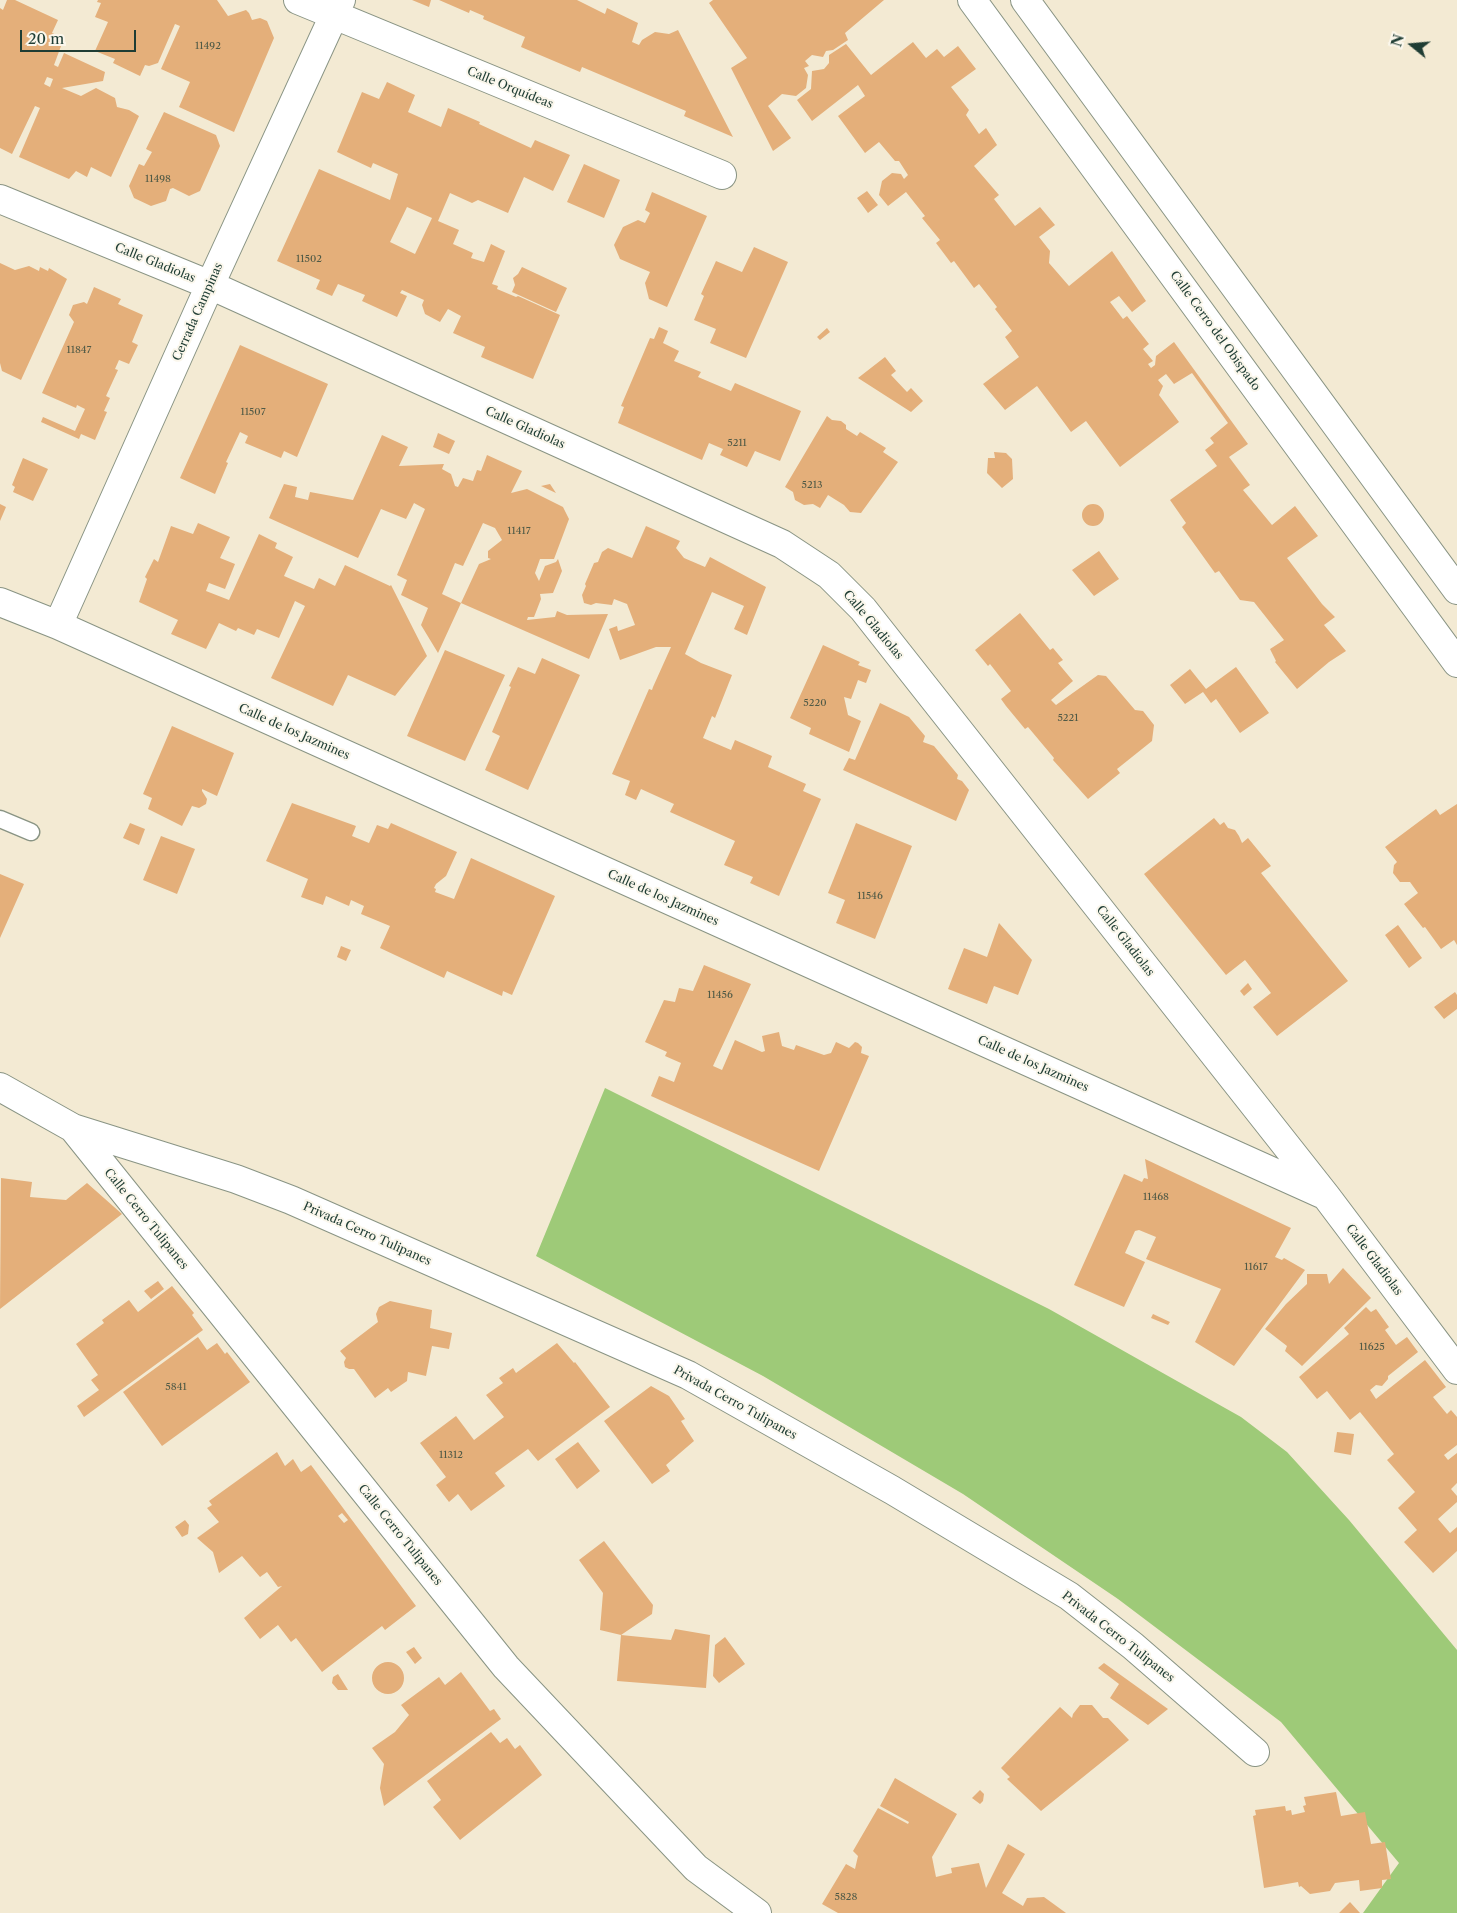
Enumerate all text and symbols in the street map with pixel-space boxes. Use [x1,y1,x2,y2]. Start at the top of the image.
scale bar [22,20,139,52]
north arrow [1387,20,1437,70]
text: 20 m [28,29,64,48]
text: N [1387,32,1408,49]
house number: 11492 [195,40,221,52]
street label: Calle Orquídeas [465,64,555,112]
house number: 11498 [145,173,171,185]
street label: Calle Gladiolas [113,240,197,286]
house number: 11502 [296,253,322,265]
street label: Cerrada Campinas [170,261,226,363]
street label: Calle Cerro del Obispado [1167,268,1263,394]
house number: 11847 [66,344,92,356]
street label: Calle Gladiolas [483,404,567,452]
house number: 11507 [240,406,266,418]
house number: 5211 [727,437,747,449]
house number: 5213 [802,479,822,491]
house number: 11417 [507,525,531,537]
street label: Calle Gladiolas [840,588,906,662]
house number: 5220 [803,697,827,709]
street label: Calle de los Jazmines [236,701,352,763]
house number: 5221 [1057,712,1079,724]
street label: Calle de los Jazmines [605,867,721,929]
house number: 11546 [857,890,883,902]
street label: Calle Gladiolas [1093,903,1157,979]
house number: 11456 [707,989,733,1001]
street label: Calle de los Jazmines [975,1033,1091,1095]
street label: Calle Cerro Tulipanes [101,1166,191,1272]
house number: 11468 [1143,1191,1169,1203]
street label: Privada Cerro Tulipanes [301,1199,433,1269]
street label: Calle Gladiolas [1342,1221,1406,1299]
house number: 11617 [1244,1261,1268,1273]
house number: 11625 [1359,1341,1385,1353]
street label: Privada Cerro Tulipanes [671,1363,799,1443]
house number: 5841 [165,1381,187,1393]
house number: 11312 [439,1449,463,1461]
street label: Calle Cerro Tulipanes [355,1482,445,1588]
street label: Privada Cerro Tulipanes [1059,1589,1177,1685]
house number: 5828 [834,1891,858,1903]

